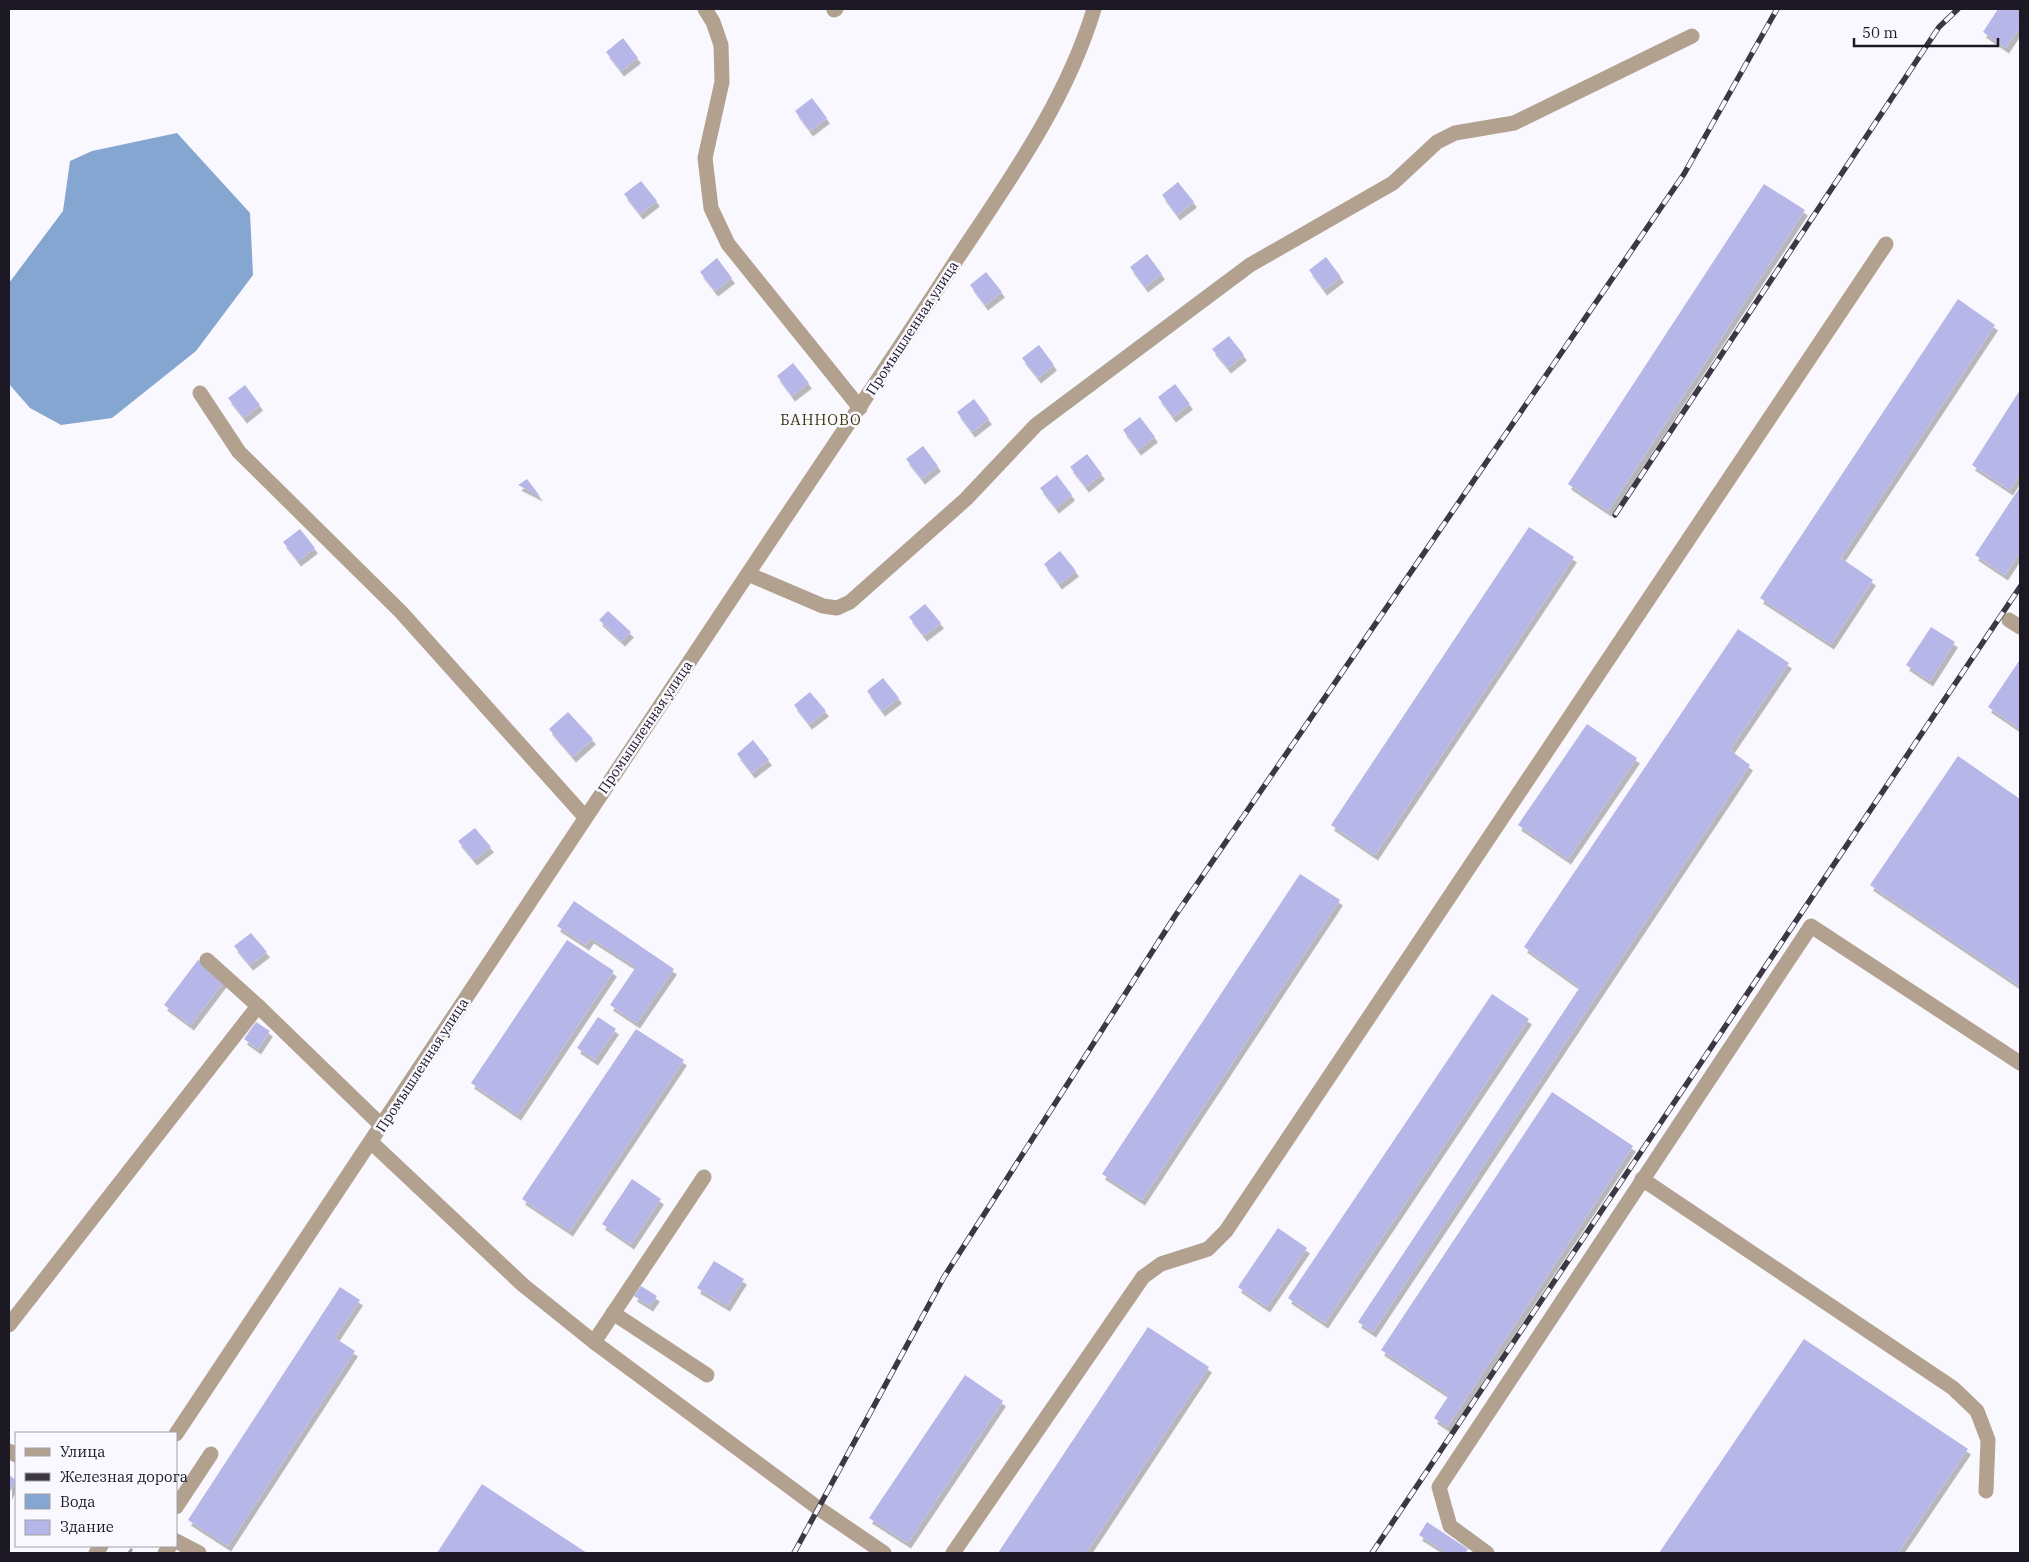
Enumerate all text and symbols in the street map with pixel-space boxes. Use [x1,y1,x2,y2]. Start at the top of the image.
scale bar [1854,15,1998,47]
text: 50 m [1862,23,1898,42]
street label: Промышленная улица [862,257,962,399]
district label: БАННОВО [780,410,862,429]
street label: Промышленная улица [594,657,696,797]
street label: Промышленная улица [372,994,472,1136]
legend [15,1432,178,1547]
text: Улица [60,1442,105,1461]
text: Железная дорога [60,1467,188,1486]
text: Вода [60,1492,96,1511]
text: Здание [60,1517,114,1536]

